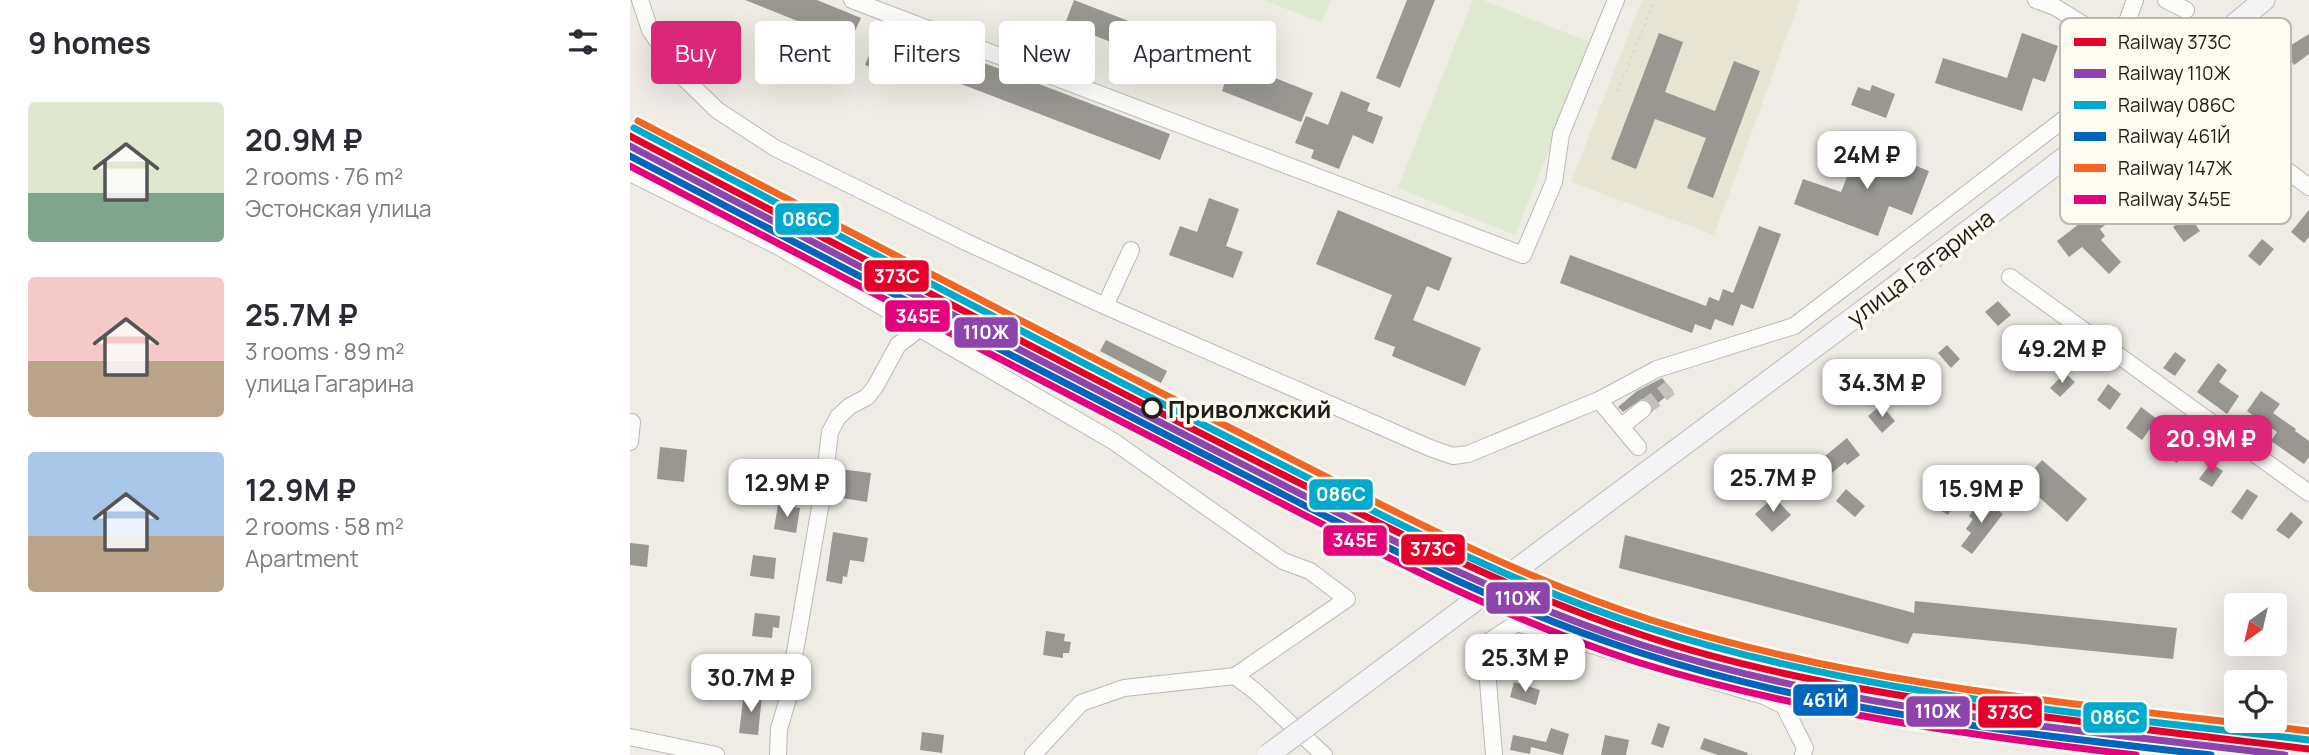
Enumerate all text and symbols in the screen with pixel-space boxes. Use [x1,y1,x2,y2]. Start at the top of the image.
legend [2060,18,2291,224]
chip: Buy [651,21,741,84]
chip: Rent [755,21,855,84]
chip: Filters [869,21,985,84]
chip: New [999,21,1095,84]
chip: Apartment [1109,21,1276,84]
text: 9 homes [28,22,151,63]
icon: filters [564,23,602,61]
text: Railway 373C [2118,29,2231,55]
text: Railway 110Ж [2118,60,2231,86]
text: Railway 086С [2118,92,2235,118]
text: 20.9M ₽ [245,119,363,160]
text: Railway 461Й [2118,123,2230,149]
icon: home [84,130,168,214]
pin: 24M ₽ [1818,132,1916,191]
text: 24M ₽ [1833,138,1901,170]
text: Railway 147Ж [2118,155,2232,181]
text: 2 rooms · 76 m² [245,160,403,192]
text: Railway 345Е [2118,186,2231,212]
text: Эстонская улица [245,192,431,224]
street label: улица Гагарина [1840,201,2000,333]
line badge: 086С [774,202,840,236]
text: 086С [782,206,832,232]
line badge: 373C [863,259,930,293]
text: 373C [874,263,920,289]
text: 25.7M ₽ [245,294,358,335]
line badge: 345Е [884,299,951,333]
text: 345Е [896,303,940,329]
icon: home [84,305,168,389]
line badge: 110Ж [953,316,1019,349]
text: 110Ж [963,319,1010,345]
pin: 49.2M ₽ [1997,326,2127,385]
text: 49.2M ₽ [2018,332,2106,364]
text: 3 rooms · 89 m² [245,335,405,367]
pin: 34.3M ₽ [1817,360,1947,419]
text: 34.3M ₽ [1838,366,1926,398]
text: улица Гагарина [245,367,414,399]
place label: Приволжский [1168,392,1331,425]
marker: Приволжский [1142,398,1162,418]
pin: 20.9M ₽ [2146,416,2276,475]
text: 20.9M ₽ [2166,422,2256,454]
pin: 25.7M ₽ [1708,454,1838,514]
pin: 12.9M ₽ [722,460,852,519]
text: 25.7M ₽ [1730,461,1816,493]
text: 12.9M ₽ [744,466,830,498]
pin: 15.9M ₽ [1916,466,2046,525]
text: 12.9M ₽ [245,469,356,510]
text: 15.9M ₽ [1939,472,2023,504]
line badge: 086С [1308,478,1374,511]
icon: home [84,480,168,564]
text: 086С [1316,481,1366,507]
text: 2 rooms · 58 m² [245,510,404,542]
line badge: 345Е [1322,524,1388,557]
text: 345Е [1333,527,1377,553]
line badge: 373C [1400,533,1466,566]
text: 373C [1410,536,1456,562]
text: Apartment [245,542,359,574]
line badge: 110Ж [1485,581,1551,615]
text: 110Ж [1495,585,1542,611]
north arrow [2224,593,2287,656]
map controls [2224,593,2287,733]
pin: 25.3M ₽ [1460,634,1590,694]
text: 25.3M ₽ [1481,641,1569,673]
pin: 30.7M ₽ [686,654,816,714]
text: 30.7M ₽ [707,661,795,693]
button: locate [2224,670,2287,733]
line badge: 461Й [1792,683,1859,717]
text: 461Й [1802,687,1848,713]
line badge: 110Ж [1905,695,1971,728]
line badge: 373C [1977,695,2043,729]
text: 110Ж [1915,698,1962,724]
text: 373C [1987,699,2033,725]
line badge: 086С [2082,701,2148,734]
text: 086С [2090,704,2140,730]

